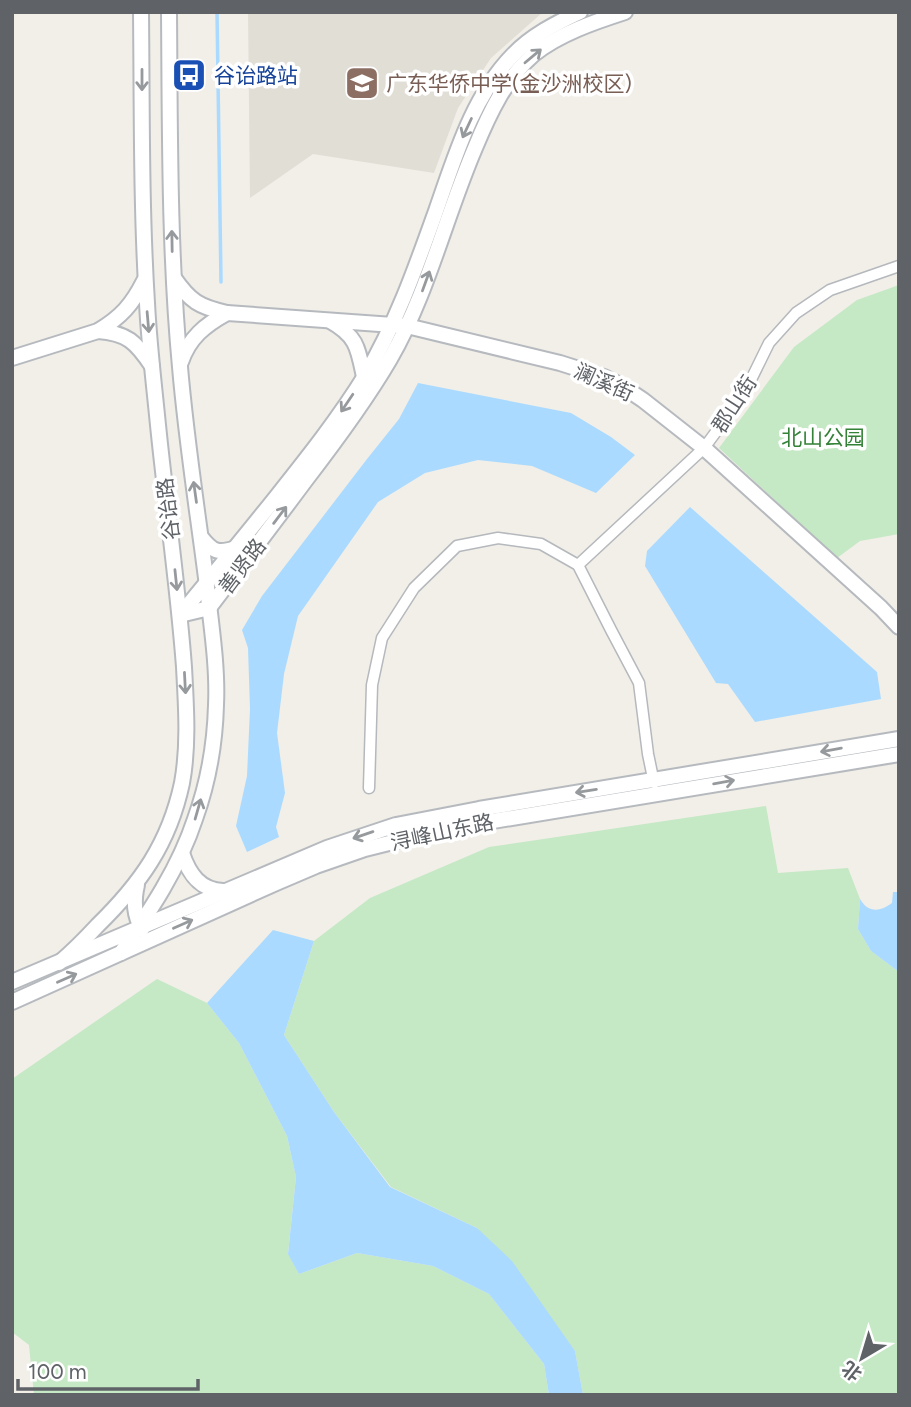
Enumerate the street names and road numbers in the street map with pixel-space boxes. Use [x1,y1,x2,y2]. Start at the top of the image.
street label: 澜溪街 [570,358,638,406]
street label: 郡山街 [706,371,762,437]
street label: 谷诒路 [152,476,184,542]
street label: 善贤路 [213,533,271,599]
street label: 浔峰山东路 [388,809,496,855]

